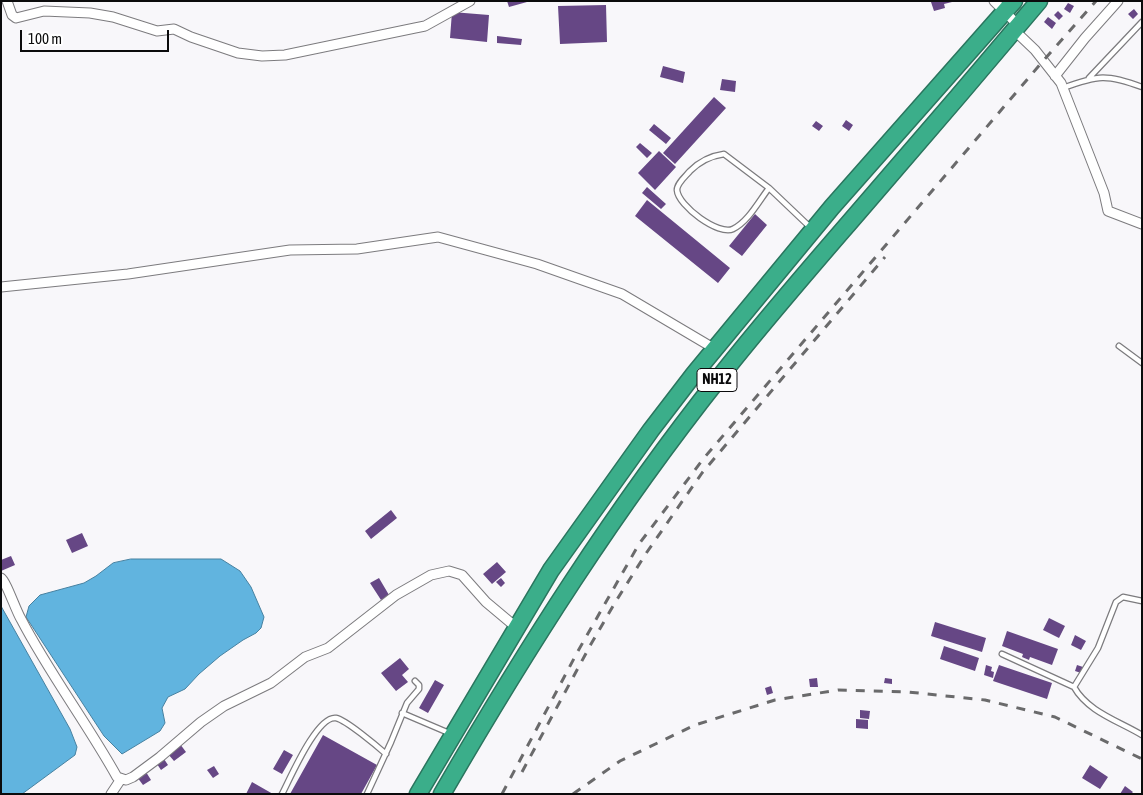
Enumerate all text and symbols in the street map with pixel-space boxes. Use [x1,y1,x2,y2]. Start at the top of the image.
scale bar [22,20,171,52]
text: 100 m [28,30,62,47]
road number: NH12 [697,368,737,392]

